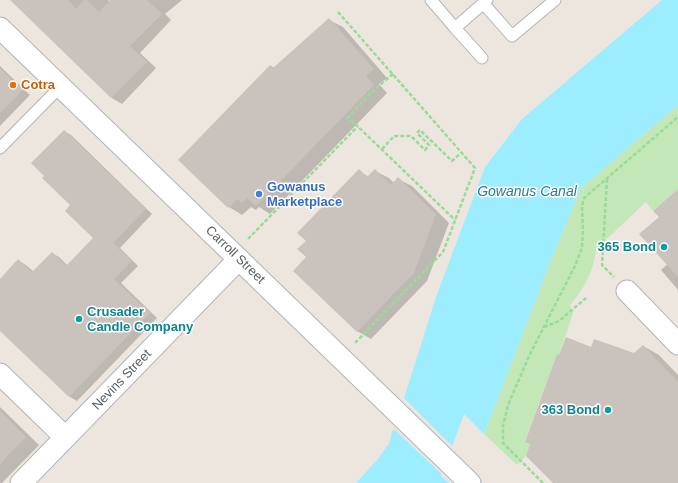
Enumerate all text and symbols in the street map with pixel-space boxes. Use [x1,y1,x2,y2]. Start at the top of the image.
place label: Cotra [21,77,55,93]
marker: Cotra [8,80,18,90]
place label: Gowanus Marketplace [267,179,342,210]
water label: Gowanus Canal [477,184,577,200]
marker: Gowanus Marketplace [254,189,264,199]
street label: Carroll Street [202,223,268,287]
place label: 365 Bond [597,239,656,255]
marker: 365 Bond [659,242,669,252]
place label: Crusader Candle Company [87,304,193,335]
marker: Crusader Candle Company [74,314,84,324]
street label: Nevins Street [89,347,155,413]
place label: 363 Bond [541,402,600,418]
marker: 363 Bond [603,405,613,415]

